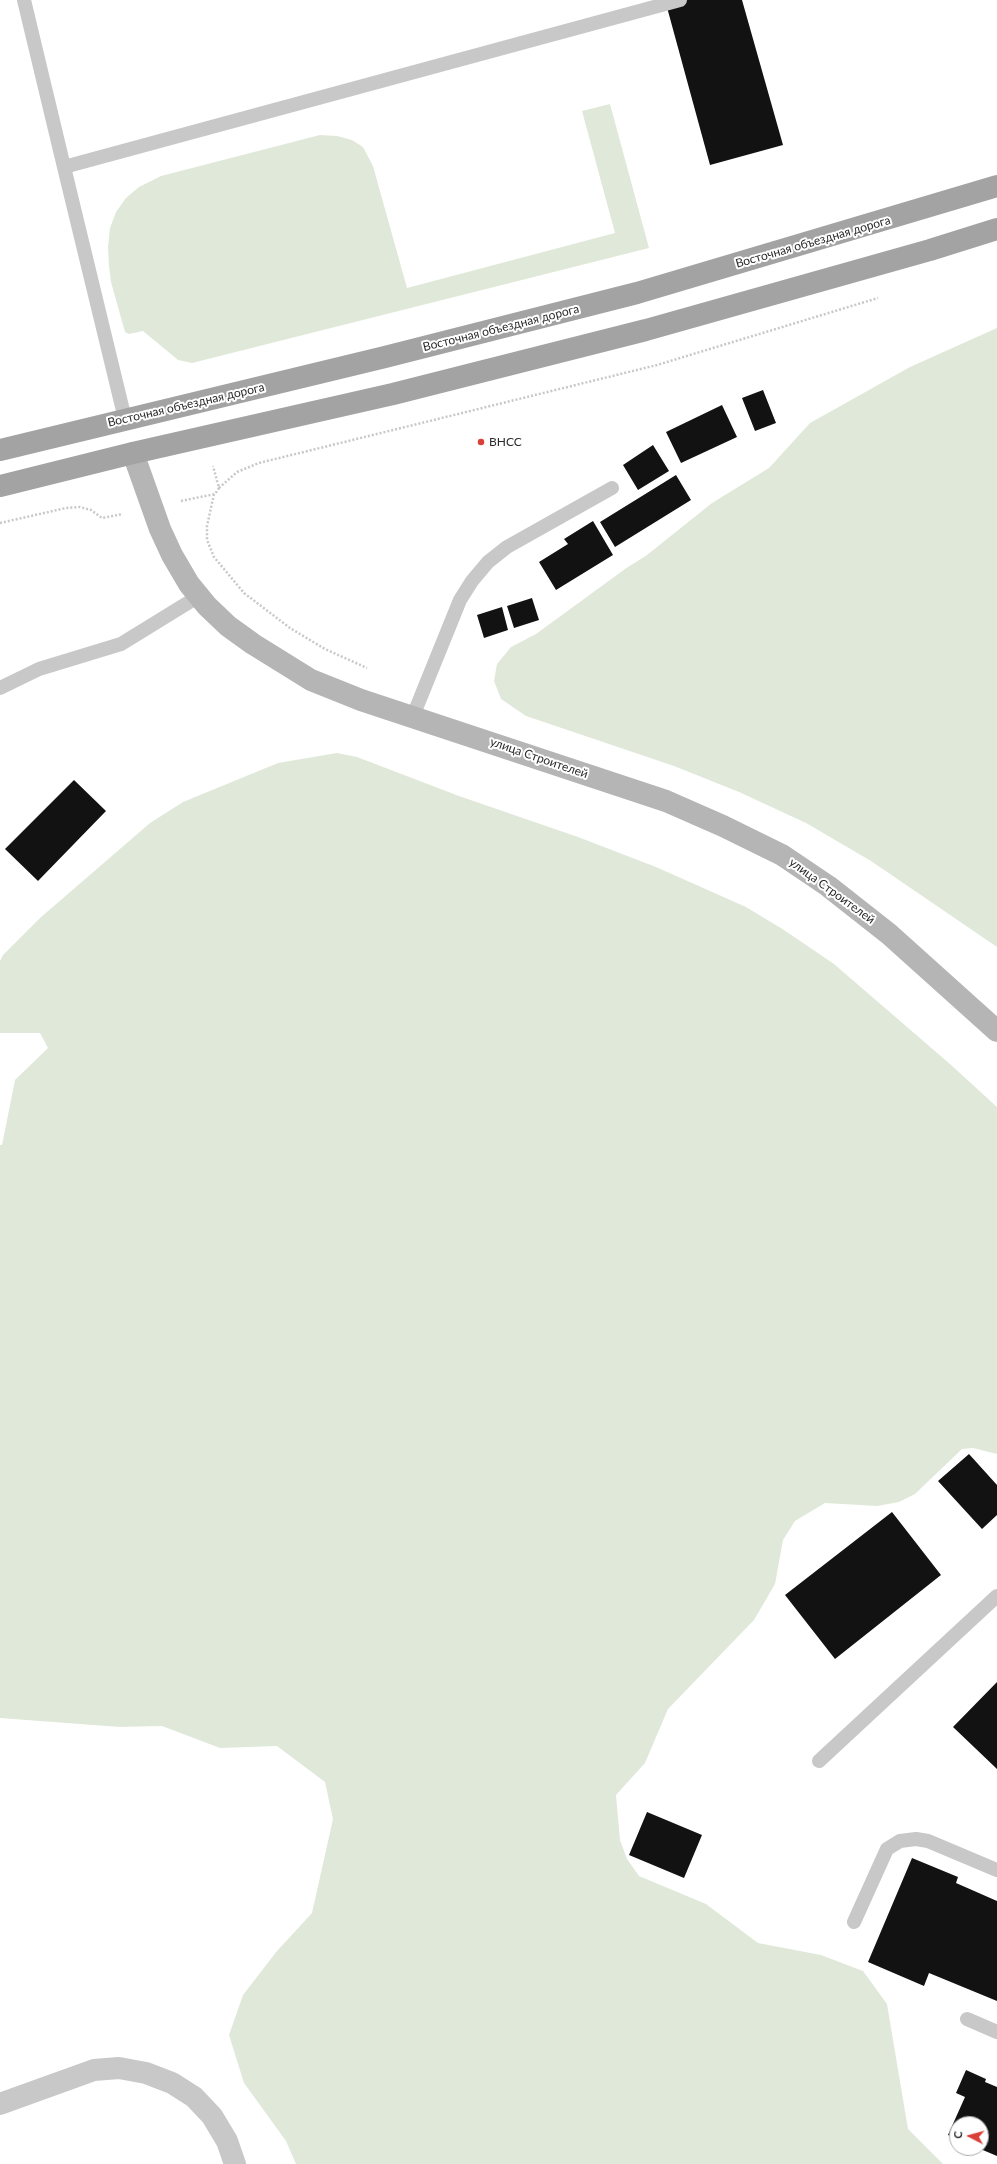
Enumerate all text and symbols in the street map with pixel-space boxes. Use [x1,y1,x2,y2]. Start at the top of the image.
street label: Восточная объездная дорога [734,213,892,271]
street label: Восточная объездная дорога [421,302,581,354]
street label: Восточная объездная дорога [106,380,266,430]
place label: ВНСС [489,435,522,449]
marker: ВНСС [476,437,486,447]
street label: улица Строителей [488,735,590,781]
street label: улица Строителей [786,855,878,927]
north arrow [949,2116,989,2156]
text: С [951,2130,964,2139]

